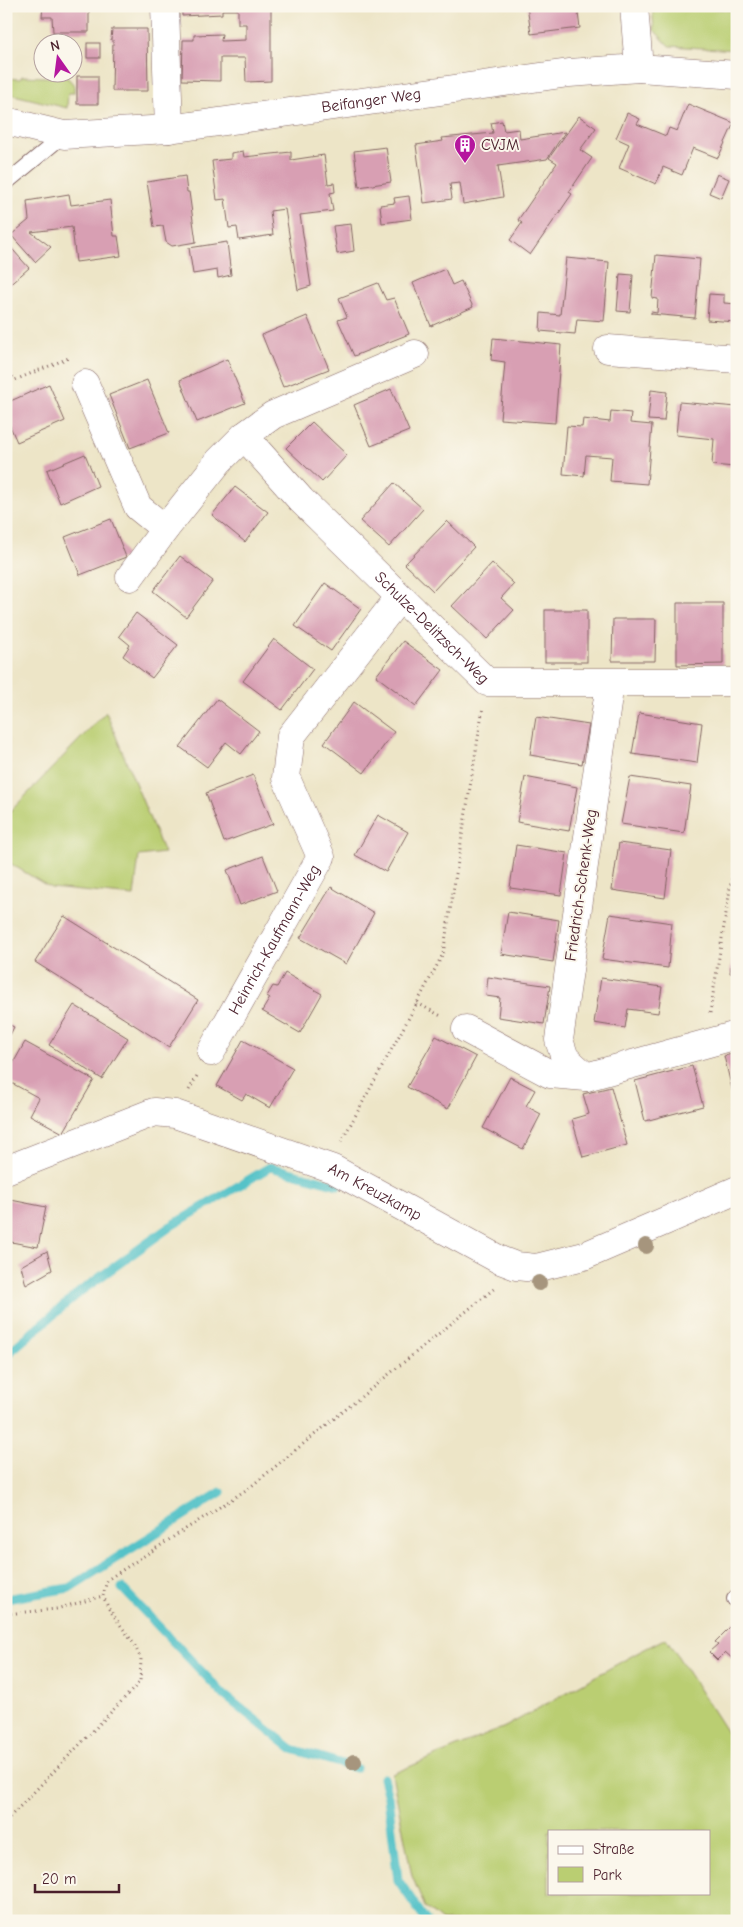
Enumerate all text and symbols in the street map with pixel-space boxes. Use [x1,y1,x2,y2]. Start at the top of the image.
north arrow [32,32,82,82]
text: N [48,37,61,55]
street label: Beifanger Weg [320,85,422,117]
building icon: CVJM [453,133,477,164]
place label: CVJM [481,136,519,154]
street label: Schulze-Delitzsch-Weg [371,568,493,688]
street label: Friedrich-Schenk-Weg [561,808,601,962]
street label: Heinrich-Kaufmann-Weg [225,862,324,1018]
street label: Am Kreuzkamp [325,1159,425,1224]
legend [548,1830,710,1894]
text: Straße [593,1840,635,1858]
scale bar [35,1862,119,1894]
text: Park [593,1866,622,1884]
text: 20 m [42,1870,76,1888]

